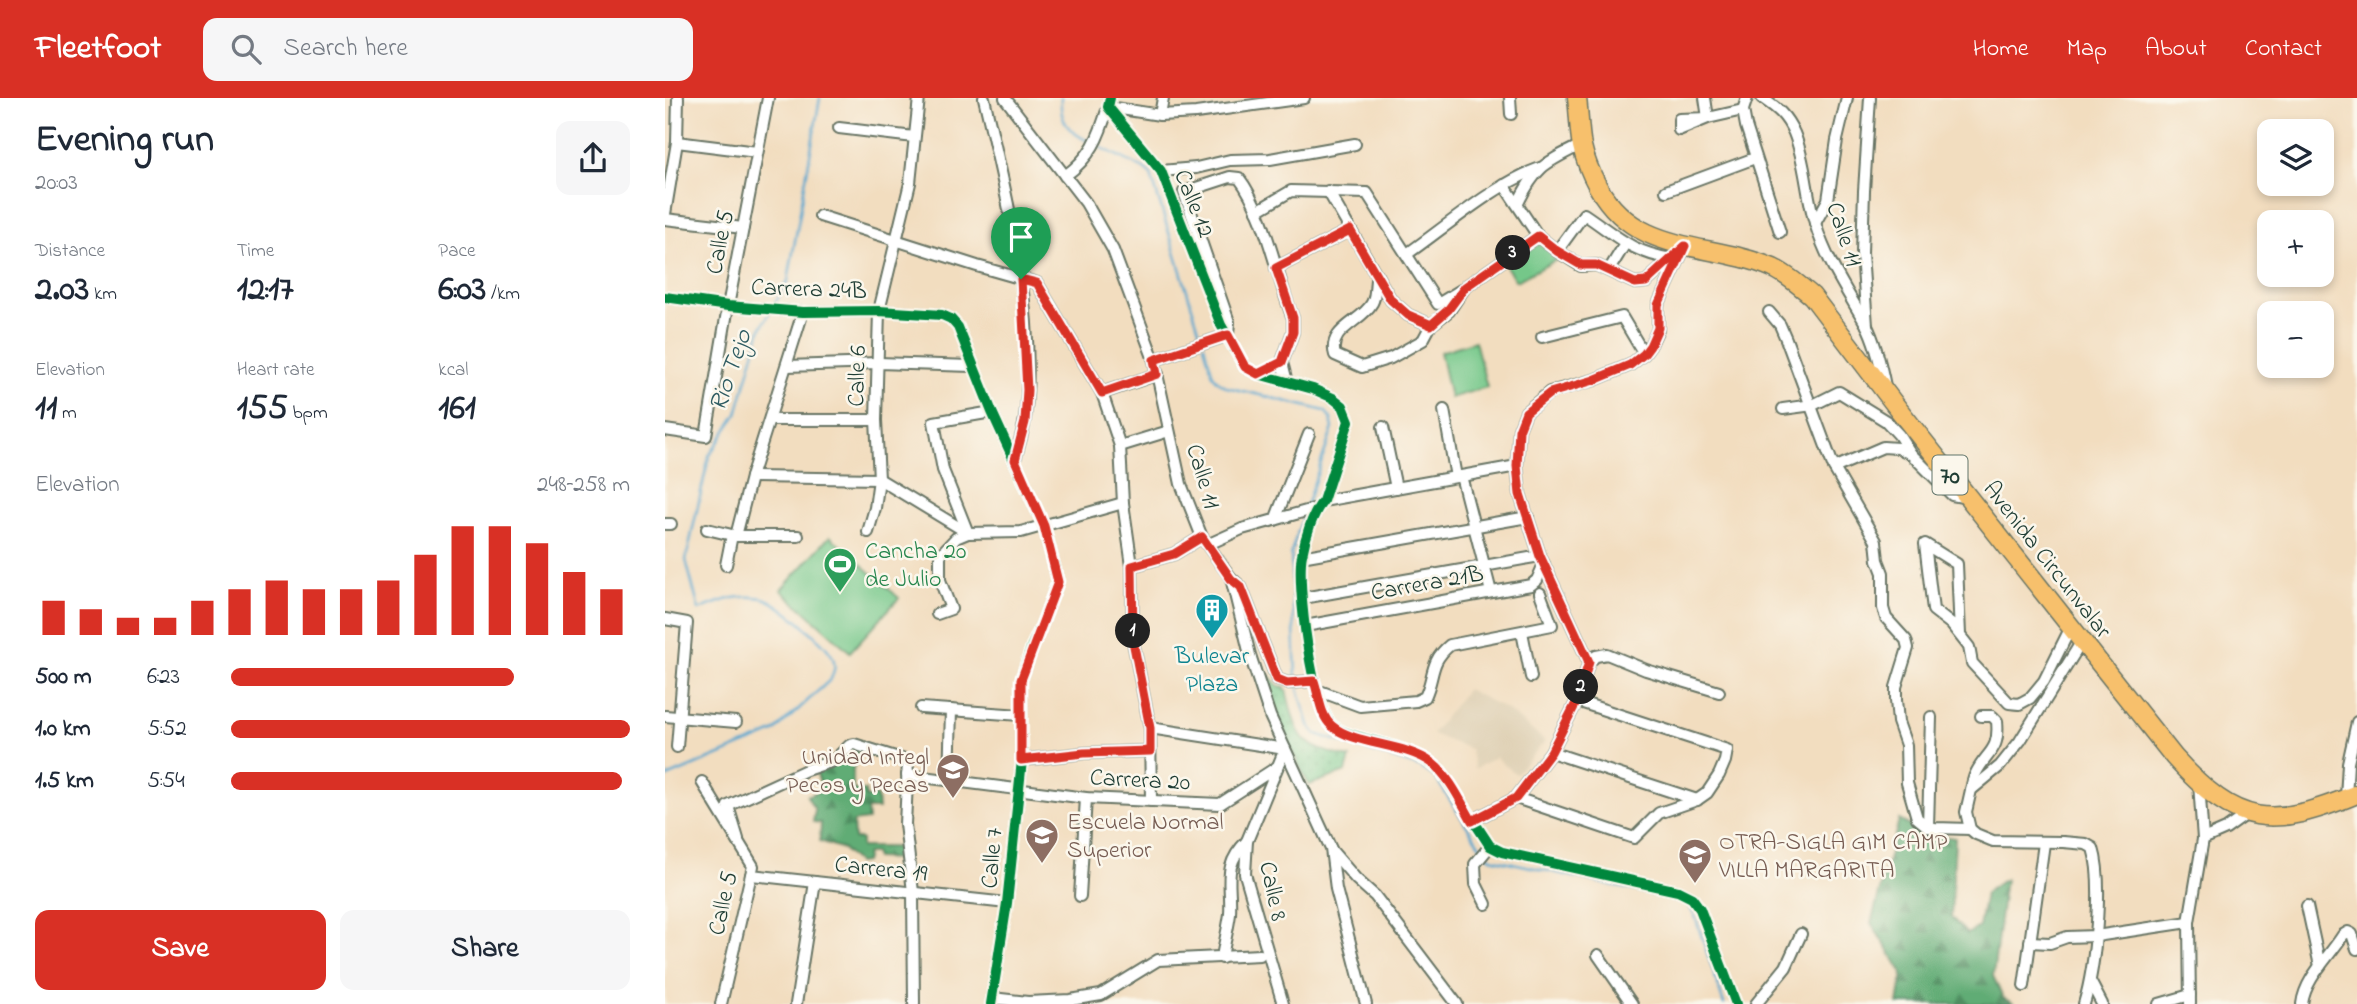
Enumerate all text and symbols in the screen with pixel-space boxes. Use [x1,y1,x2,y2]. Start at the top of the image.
search box [203,18,693,81]
text: Fleetfoot [35,25,161,73]
icon: search [227,30,265,68]
text: Search here [283,30,408,68]
text: Home [1973,32,2029,67]
text: Map [2067,32,2107,67]
text: About [2145,32,2207,67]
text: Contact [2245,32,2322,67]
text: Evening run [35,113,214,169]
map controls [2257,119,2334,378]
button: layers [2257,119,2334,196]
button: share [556,121,630,195]
street label: Calle 12 [1163,165,1222,243]
text: 20:03 [35,167,78,200]
street label: Calle 11 [1815,198,1870,272]
street label: Calle 5 [698,207,745,278]
pin [991,207,1051,279]
button: + [2257,210,2334,287]
icon: arrive [1002,218,1040,256]
pin: 3 [1495,236,1531,270]
text: Distance [35,238,105,265]
text: Time [237,238,274,265]
text: Pace [438,238,475,265]
text: 3 [1509,239,1516,266]
text: 2.03 [35,265,89,316]
text: 12:17 [237,265,294,316]
text: 6:03 [438,265,486,316]
street label: Carrera 24B [750,271,868,310]
text: km [89,281,117,308]
text: /km [486,281,520,308]
button: − [2257,301,2334,378]
water label: Rio Tejo [700,324,764,417]
street label: Calle 6 [840,344,877,407]
text: Elevation [35,357,105,384]
text: Heart rate [237,357,315,384]
text: kcal [438,357,469,384]
text: 11 [35,384,57,435]
text: 155 [237,384,288,435]
text: 161 [438,384,476,435]
text: m [57,400,77,427]
text: bpm [288,400,328,427]
street label: Calle 11 [1175,440,1228,514]
road number: 70 [1933,456,1967,494]
text: Elevation [35,469,120,502]
text: 248–258 m [537,469,630,502]
street label: Avenida Circunvalar [1973,474,2119,647]
place label: Cancha 20 de Julio [865,535,966,598]
sports icon: Cancha 20 de Julio [821,545,859,594]
street label: Carrera 21B [1368,557,1487,612]
building icon: Bulevar Plaza [1193,591,1231,640]
pin: 1 [1115,614,1151,648]
text: 1 [1129,617,1136,644]
place label: Bulevar Plaza [1174,640,1250,703]
text: 500 m [35,661,92,694]
text: 6:23 [147,661,180,694]
pin: 2 [1563,670,1599,704]
text: 2 [1576,673,1585,700]
text: 1.0 km [35,713,91,746]
text: 5:52 [147,713,187,746]
place label: Unidad Integl Pecos y Pecas [786,741,929,805]
school or university icon: Unidad Integl Pecos y Pecas [934,751,972,800]
street label: Carrera 20 [1089,761,1191,802]
text: 1.5 km [35,765,94,798]
text: 5:54 [147,765,185,798]
place label: Escuela Normal Superior [1067,806,1224,869]
school or university icon: Escuela Normal Superior [1023,816,1061,865]
street label: Calle 7 [973,826,1014,890]
place label: OTRA-SIGLA GIM CAMP VILLA MARGARITA [1718,826,1948,889]
school or university icon: OTRA-SIGLA GIM CAMP VILLA MARGARITA [1676,836,1714,885]
street label: Carrera 19 [833,848,930,893]
street label: Calle 8 [1248,859,1295,924]
street label: Calle 5 [701,868,748,939]
button: Save [35,910,326,990]
button: Share [340,910,630,990]

